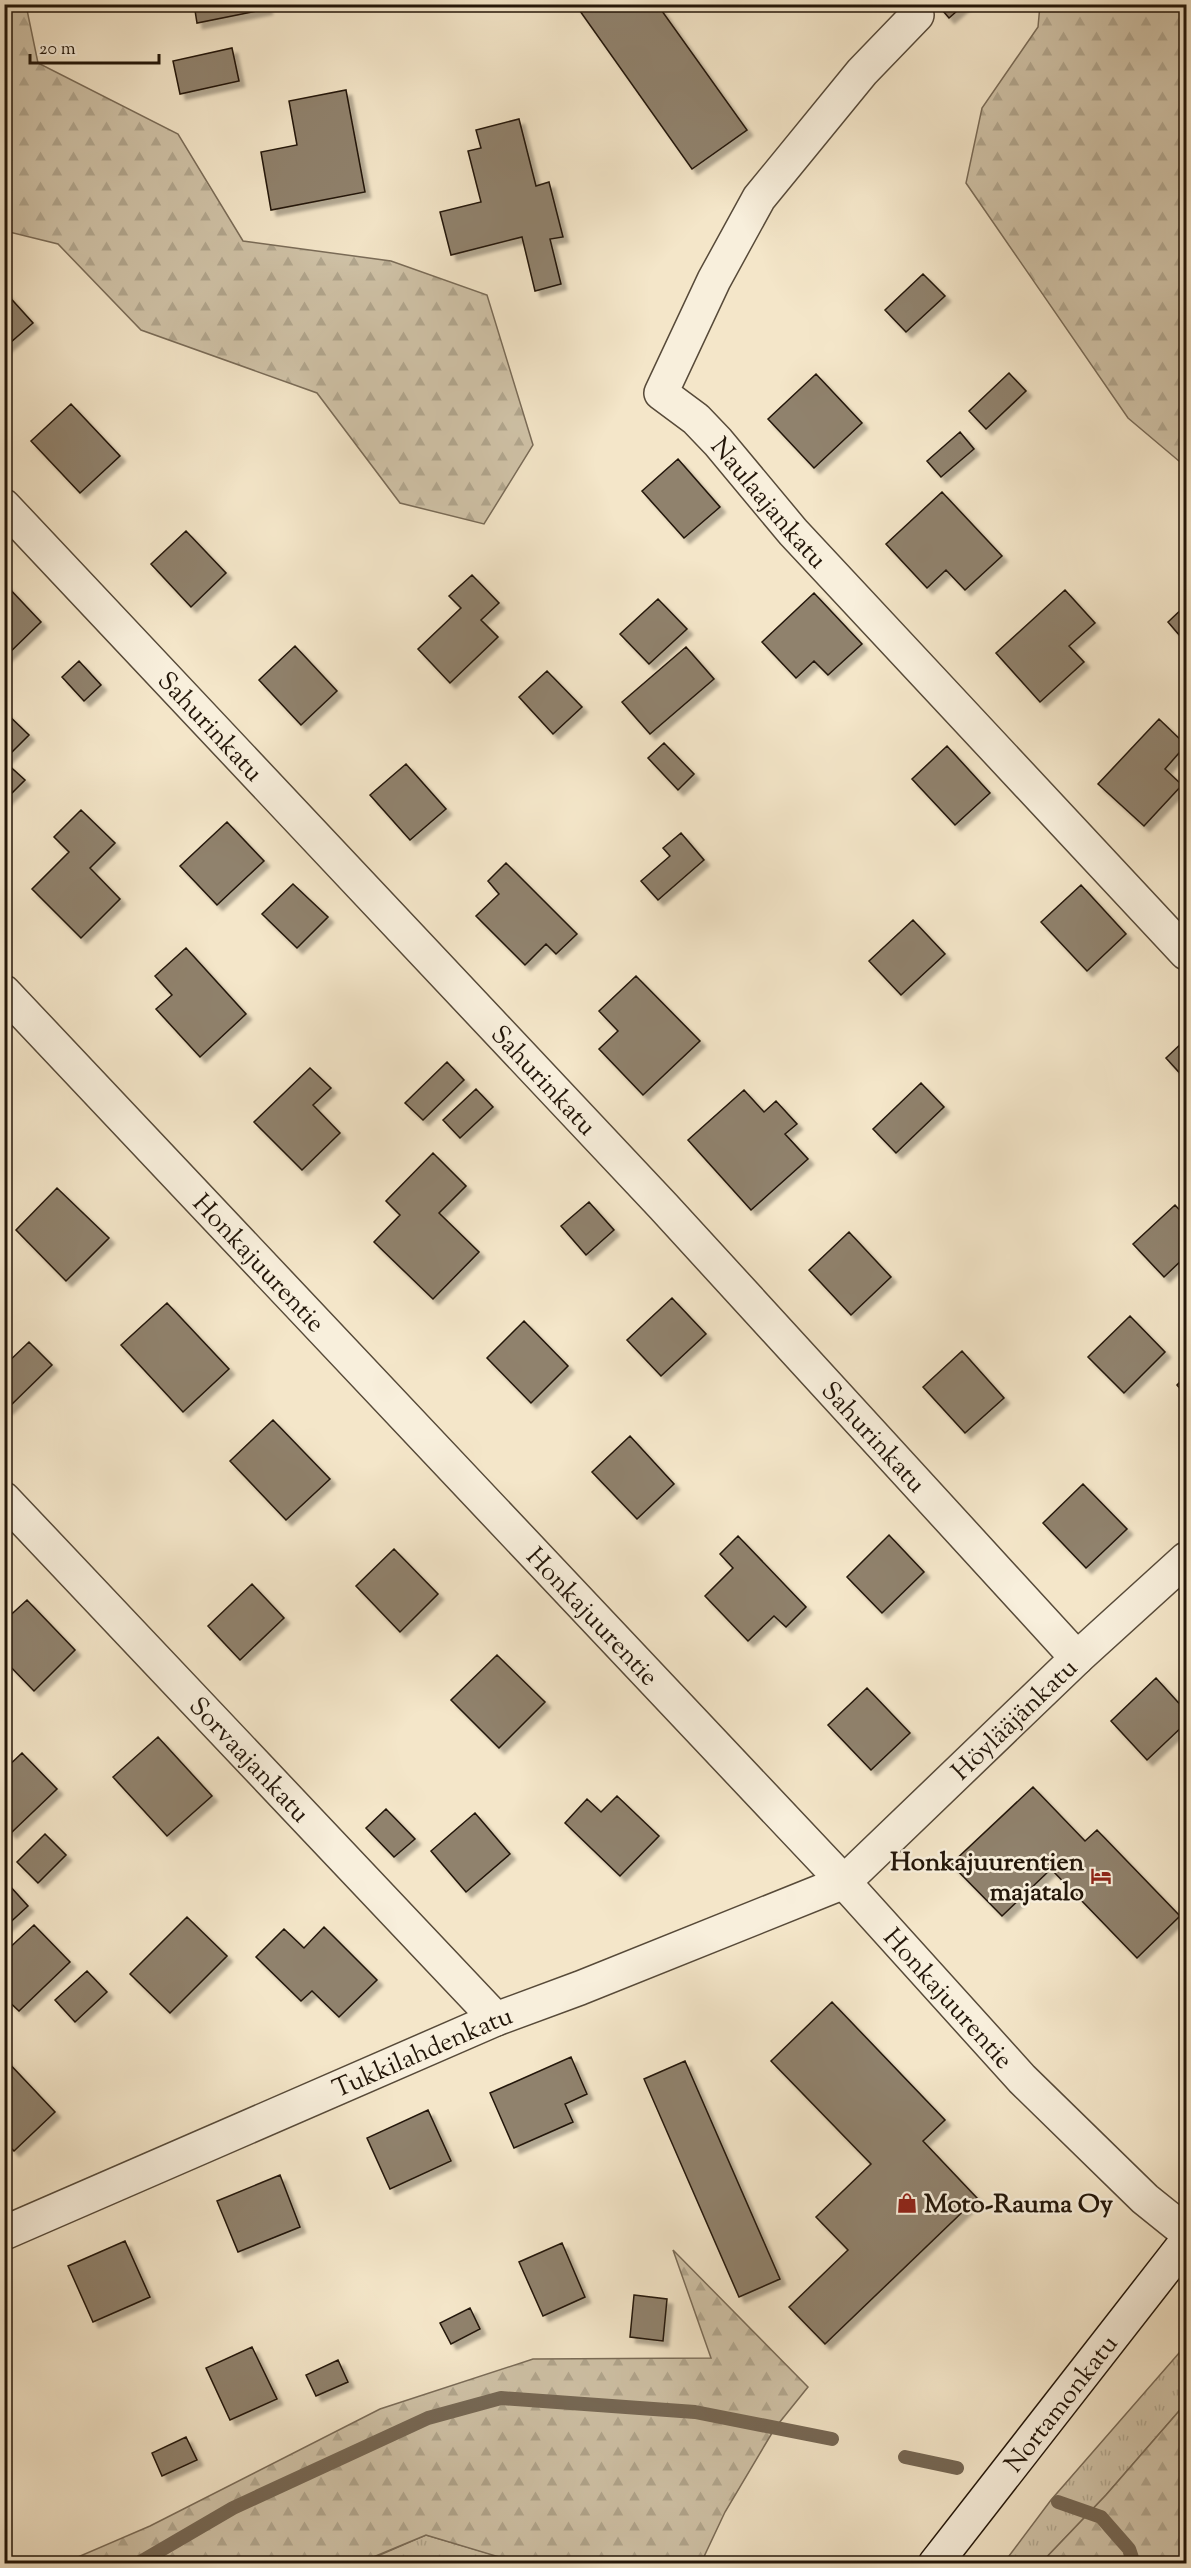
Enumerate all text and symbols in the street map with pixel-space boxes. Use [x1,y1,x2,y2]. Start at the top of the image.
scale bar [30,27,159,65]
text: 20 m [39,37,76,63]
street label: Naulaajankatu [701,430,834,578]
street label: Sahurinkatu [148,664,271,791]
street label: Sahurinkatu [481,1018,604,1145]
street label: Honkajuurentie [183,1187,332,1342]
street label: Sahurinkatu [811,1374,933,1502]
street label: Honkajuurentie [516,1540,666,1695]
street label: Höylääjänkatu [944,1651,1087,1790]
street label: Sorvaajankatu [179,1689,317,1832]
place label: Honkajuurentien majatalo [890,1845,1085,1912]
hotel icon: Honkajuurentien majatalo [1089,1864,1113,1888]
street label: Honkajuurentie [873,1921,1020,2078]
street label: Tukkilahdenkatu [327,1998,518,2109]
place label: Moto-Rauma Oy [924,2187,1113,2224]
shop icon: Moto-Rauma Oy [895,2191,919,2215]
street label: Nortamonkatu [997,2328,1128,2481]

